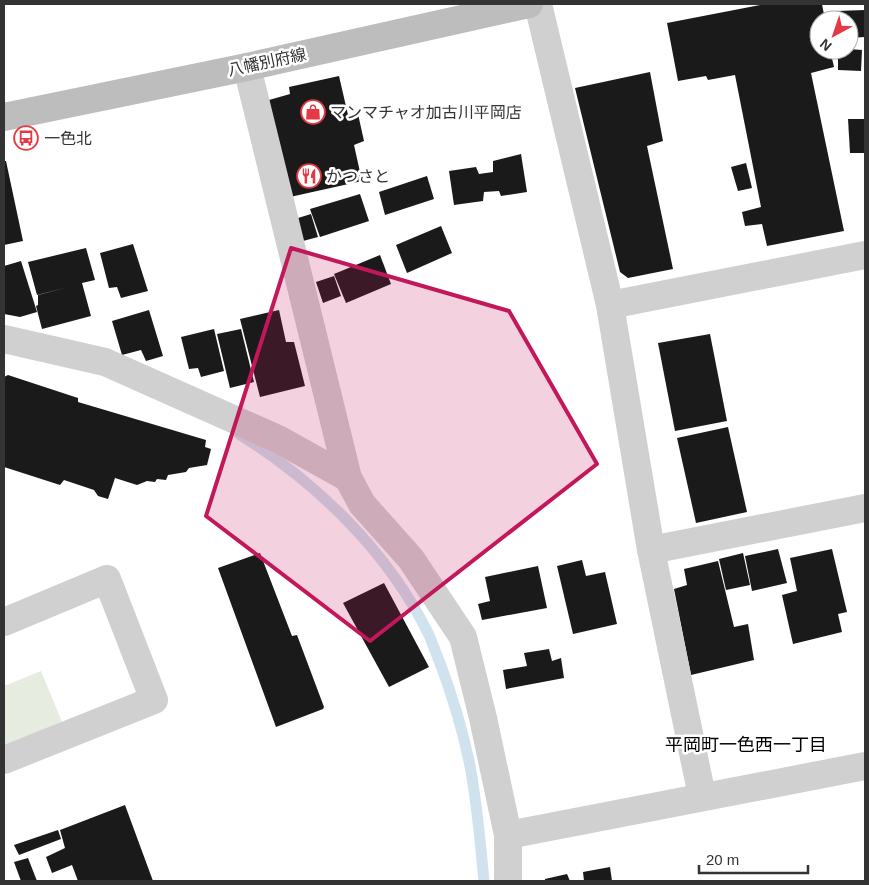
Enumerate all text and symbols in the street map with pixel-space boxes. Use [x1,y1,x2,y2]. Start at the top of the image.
north arrow [809,10,859,60]
text: N [817,36,835,54]
street label: 八幡別府線 [226,45,308,79]
shop icon: マンマチャオ加古川平岡店 [300,99,326,125]
place label: マンマチャオ加古川平岡店 [330,104,522,121]
bus stop icon: 一色北 [13,125,39,151]
place label: 一色北 [44,130,92,147]
restaurant icon: かつさと [296,163,322,189]
place label: かつさと [326,168,390,185]
district label: 平岡町一色西一丁目 [665,735,827,755]
scale bar [699,842,808,874]
text: 20 m [706,851,739,868]

